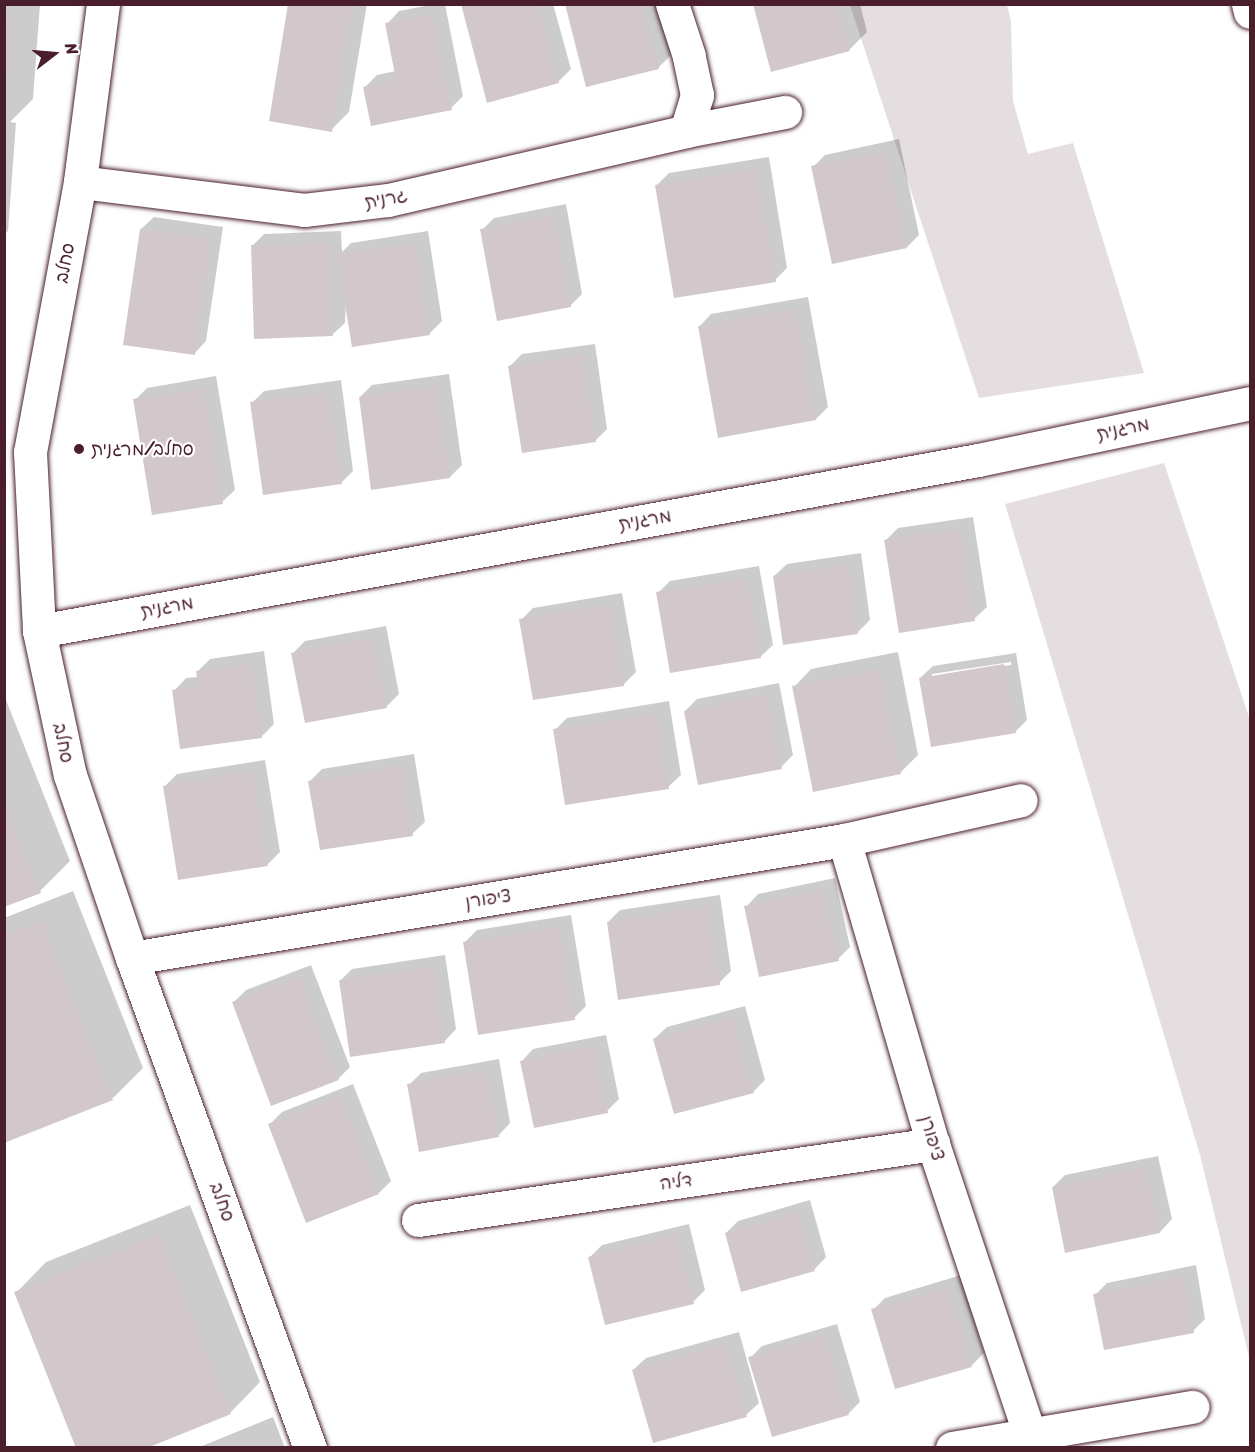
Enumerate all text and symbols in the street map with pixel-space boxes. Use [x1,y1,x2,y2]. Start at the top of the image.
north arrow [24,24,84,84]
text: N [56,40,87,58]
street label: גרנית [363,185,409,213]
street label: סחלב [51,241,79,285]
street label: מרגנית [1095,413,1151,445]
place label: סחלב/מרגנית [91,438,193,460]
marker: סחלב/מרגנית [72,442,86,456]
street label: מרגנית [617,505,673,535]
street label: מרגנית [139,592,195,622]
street label: סחלב [48,721,78,765]
street label: ציפורן [464,885,512,913]
street label: ציפורן [915,1113,949,1163]
street label: דליה [658,1169,694,1195]
street label: סחלב [205,1179,239,1225]

